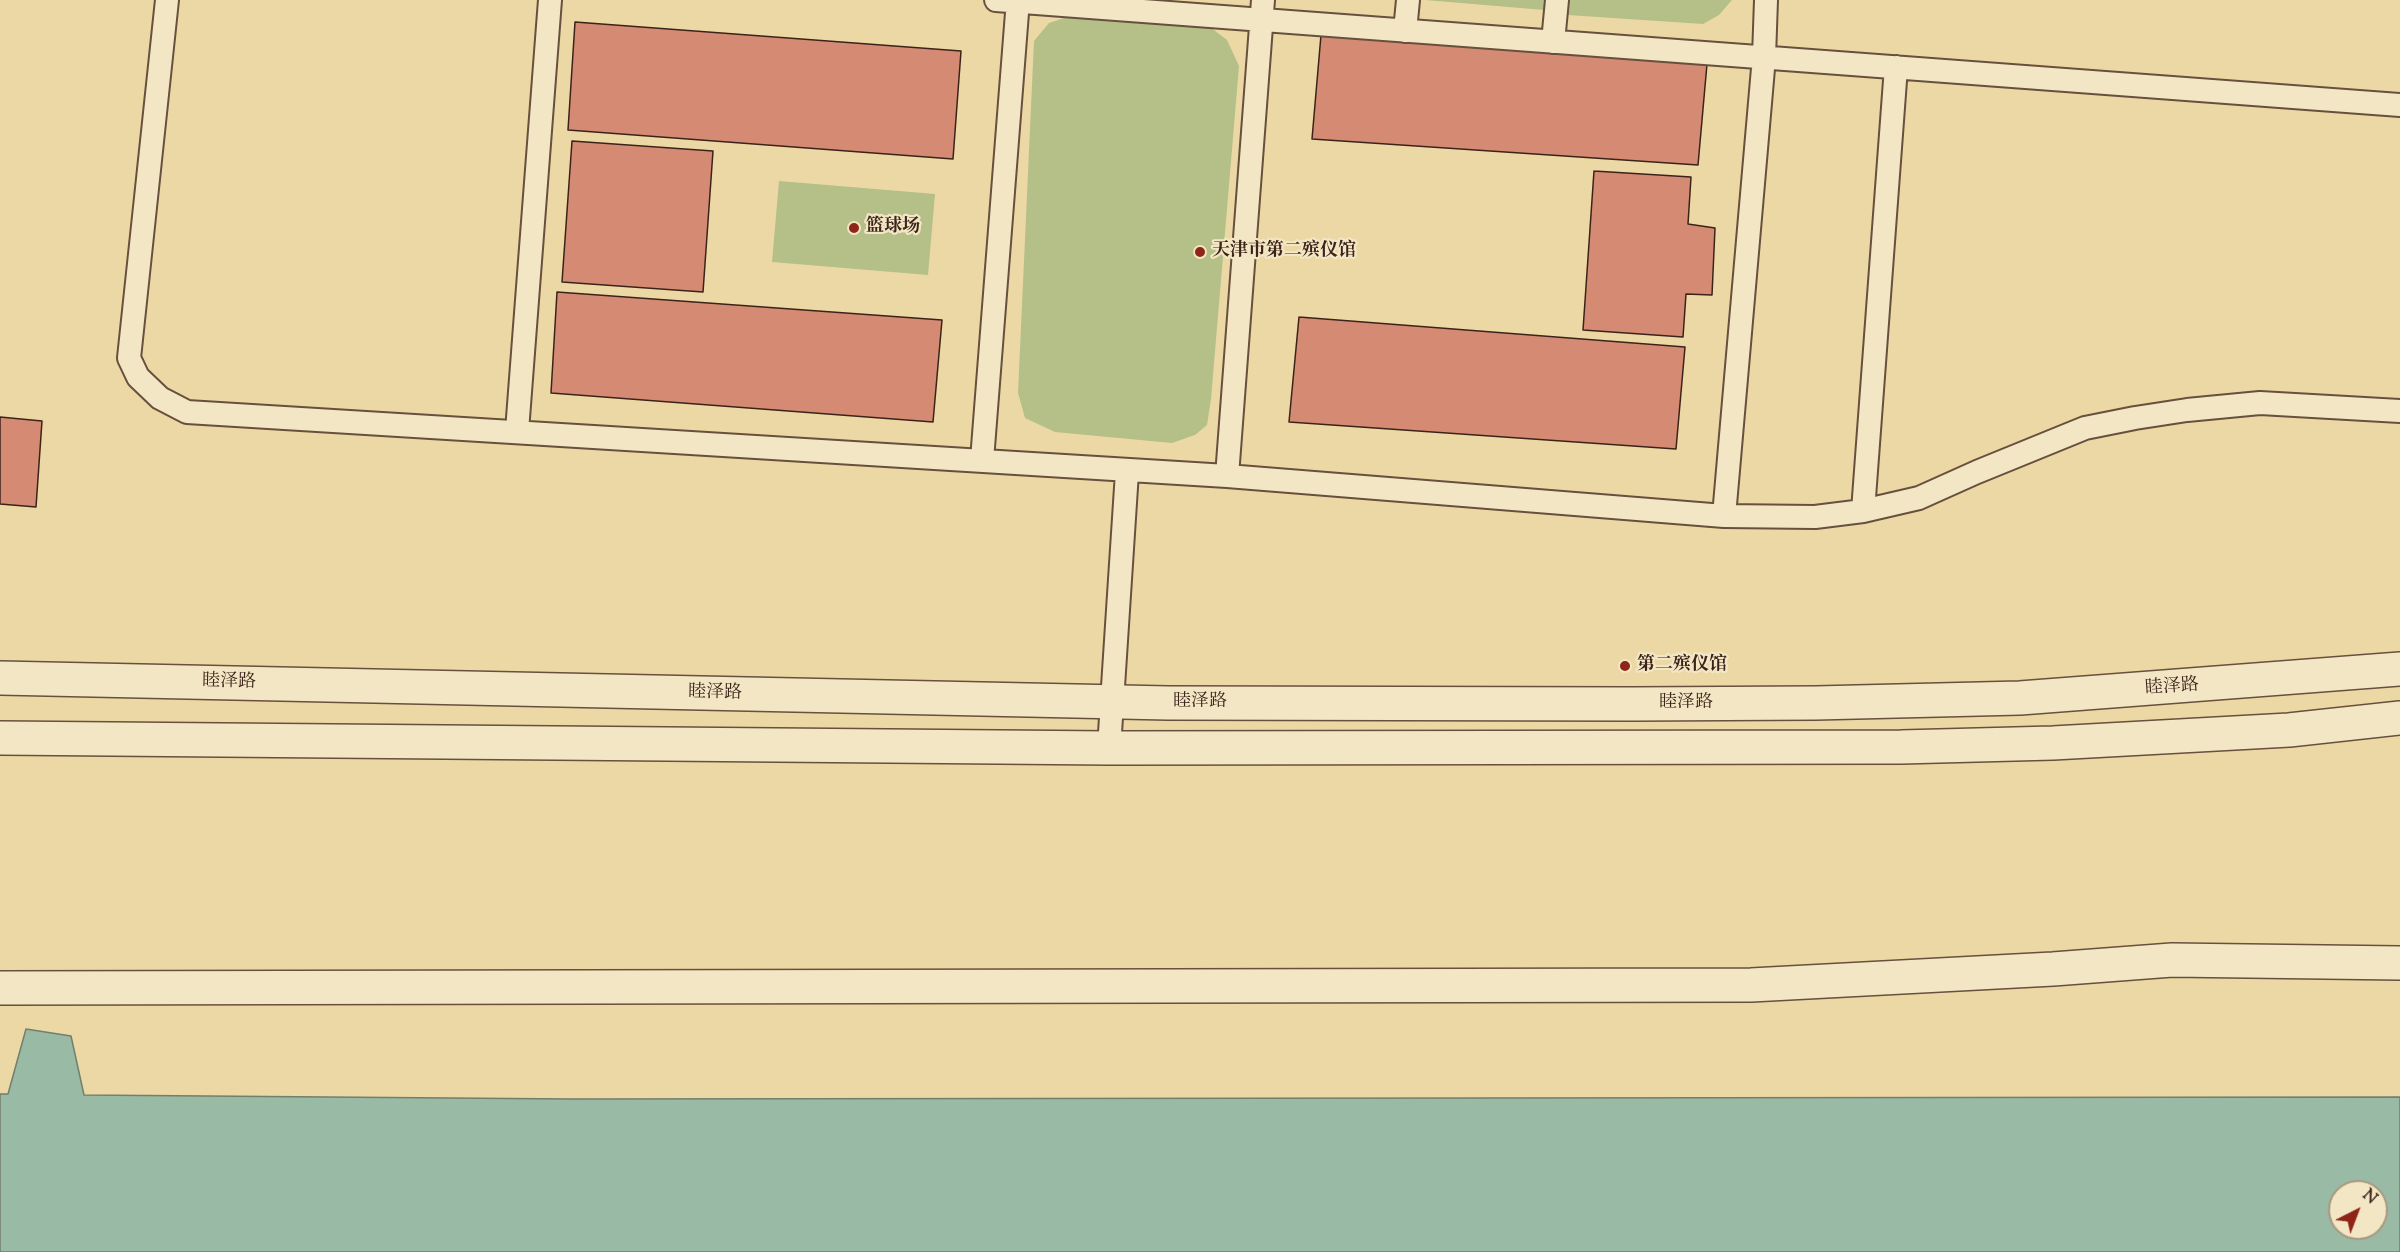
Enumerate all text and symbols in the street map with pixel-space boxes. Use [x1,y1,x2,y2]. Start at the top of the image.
place label: 篮球场 [866,217,920,239]
marker: 篮球场 [847,221,861,235]
place label: 天津市第二殡仪馆 [1212,241,1356,263]
marker: 天津市第二殡仪馆 [1193,245,1207,259]
place label: 第二殡仪馆 [1637,655,1727,677]
marker: 第二殡仪馆 [1618,659,1632,673]
street label: 睦泽路 [202,672,256,694]
street label: 睦泽路 [2144,675,2200,701]
street label: 睦泽路 [688,683,742,705]
street label: 睦泽路 [1173,692,1227,714]
street label: 睦泽路 [1659,693,1713,715]
north arrow [2328,1180,2388,1240]
text: N [2357,1185,2381,1211]

